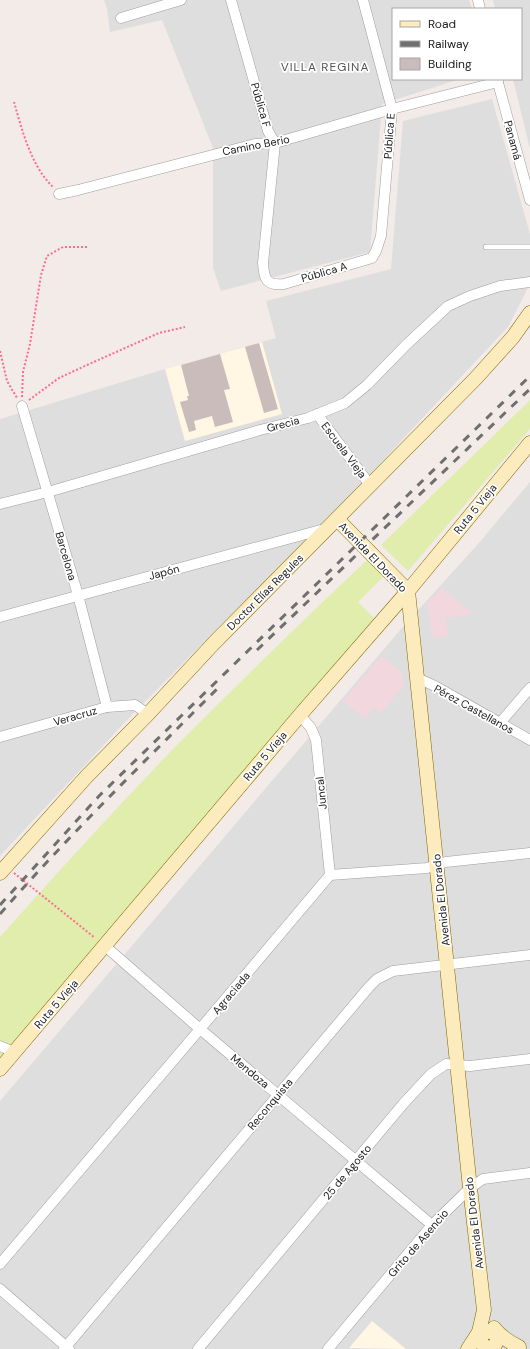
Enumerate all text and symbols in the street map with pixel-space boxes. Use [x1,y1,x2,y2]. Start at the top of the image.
legend [392,8,522,80]
text: Road [428,16,456,32]
text: Railway [428,36,469,52]
text: Building [428,56,472,72]
district label: VILLA REGINA [281,59,369,75]
street label: Pública F [248,81,274,129]
street label: Pública E [380,113,398,159]
street label: Panamá [501,119,525,161]
street label: Camino Berio [221,132,291,158]
street label: Pública A [299,259,349,285]
street label: Grecia [265,413,301,435]
street label: Escuela Vieja [318,419,370,481]
street label: Ruta 5 Vieja [450,481,500,537]
street label: Avenida El Dorado [336,519,410,595]
street label: Barcelona [52,530,80,582]
street label: Doctor Elías Regules [224,551,306,633]
street label: Japón [147,561,181,583]
street label: Pérez Castellanos [432,681,516,737]
street label: Veracruz [52,703,98,729]
street label: Ruta 5 Vieja [240,728,290,784]
street label: Juncal [312,776,330,810]
street label: Avenida El Dorado [429,853,453,947]
street label: Agraciada [209,969,253,1017]
street label: Ruta 5 Vieja [31,977,81,1031]
street label: Mendoza [228,1051,272,1091]
street label: Reconquista [244,1075,296,1133]
street label: 25 de Agosto [320,1142,374,1202]
street label: Avenida El Dorado [461,1176,487,1270]
street label: Grito de Asencio [385,1206,451,1280]

